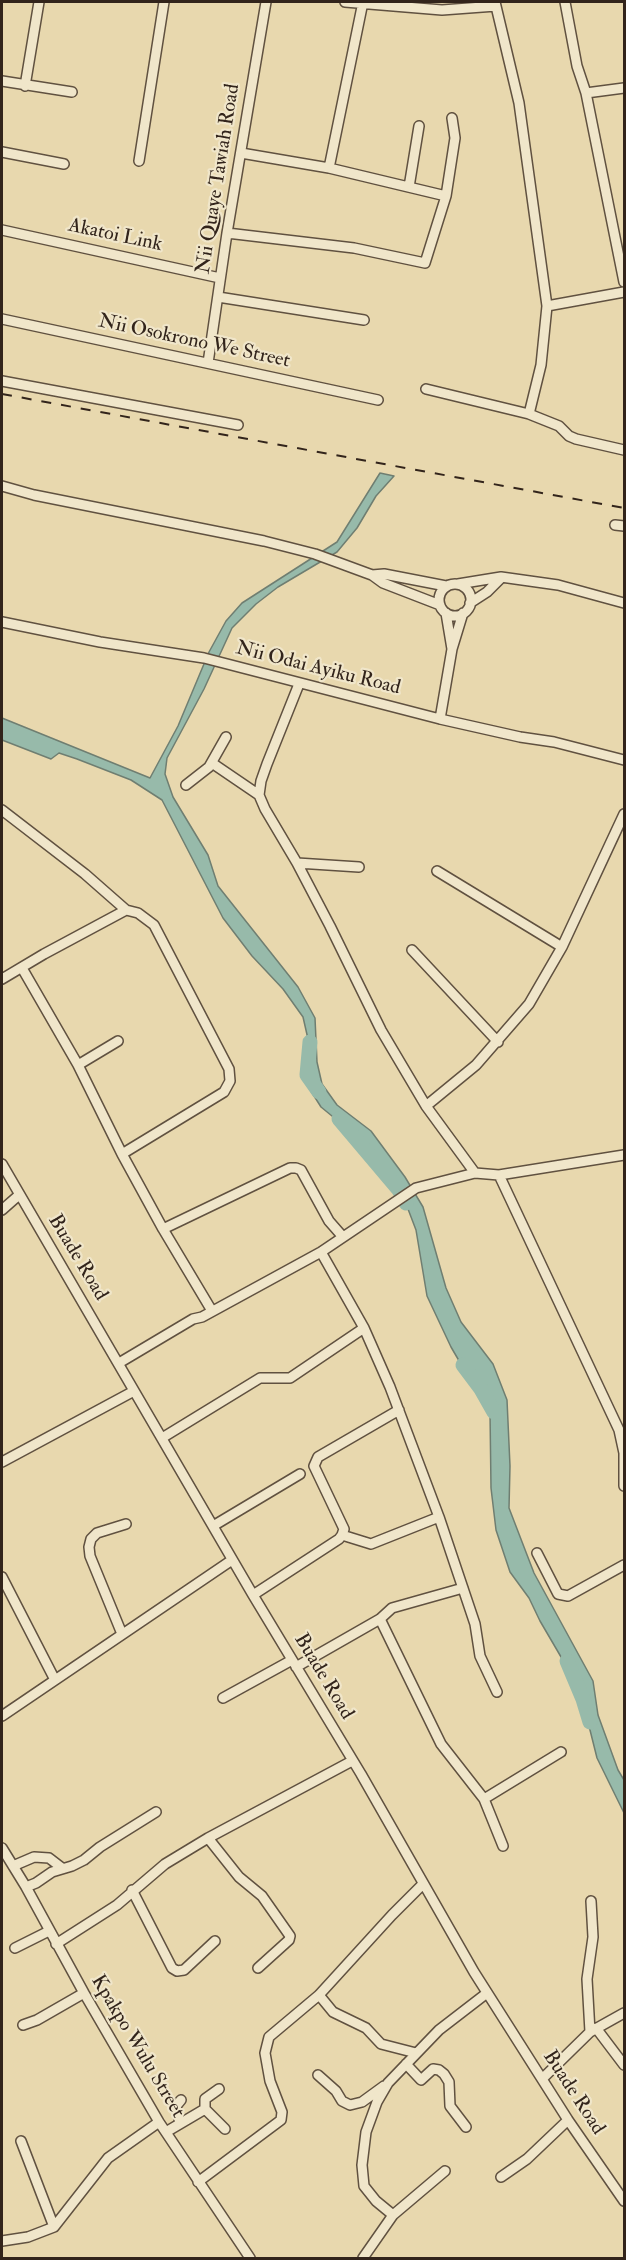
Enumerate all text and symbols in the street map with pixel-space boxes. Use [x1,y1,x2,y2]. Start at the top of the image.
street label: Nii Quaye Tawiah Road [192,82,246,276]
street label: Akatoi Link [66,214,164,258]
street label: Nii Osokrono We Street [96,310,292,374]
street label: Nii Odai Ayiku Road [233,637,403,701]
street label: Buade Road [42,1211,112,1305]
street label: Buade Road [288,1630,358,1724]
street label: Kpakpo Wulu Street [85,1971,189,2123]
street label: Buade Road [537,2046,609,2140]

